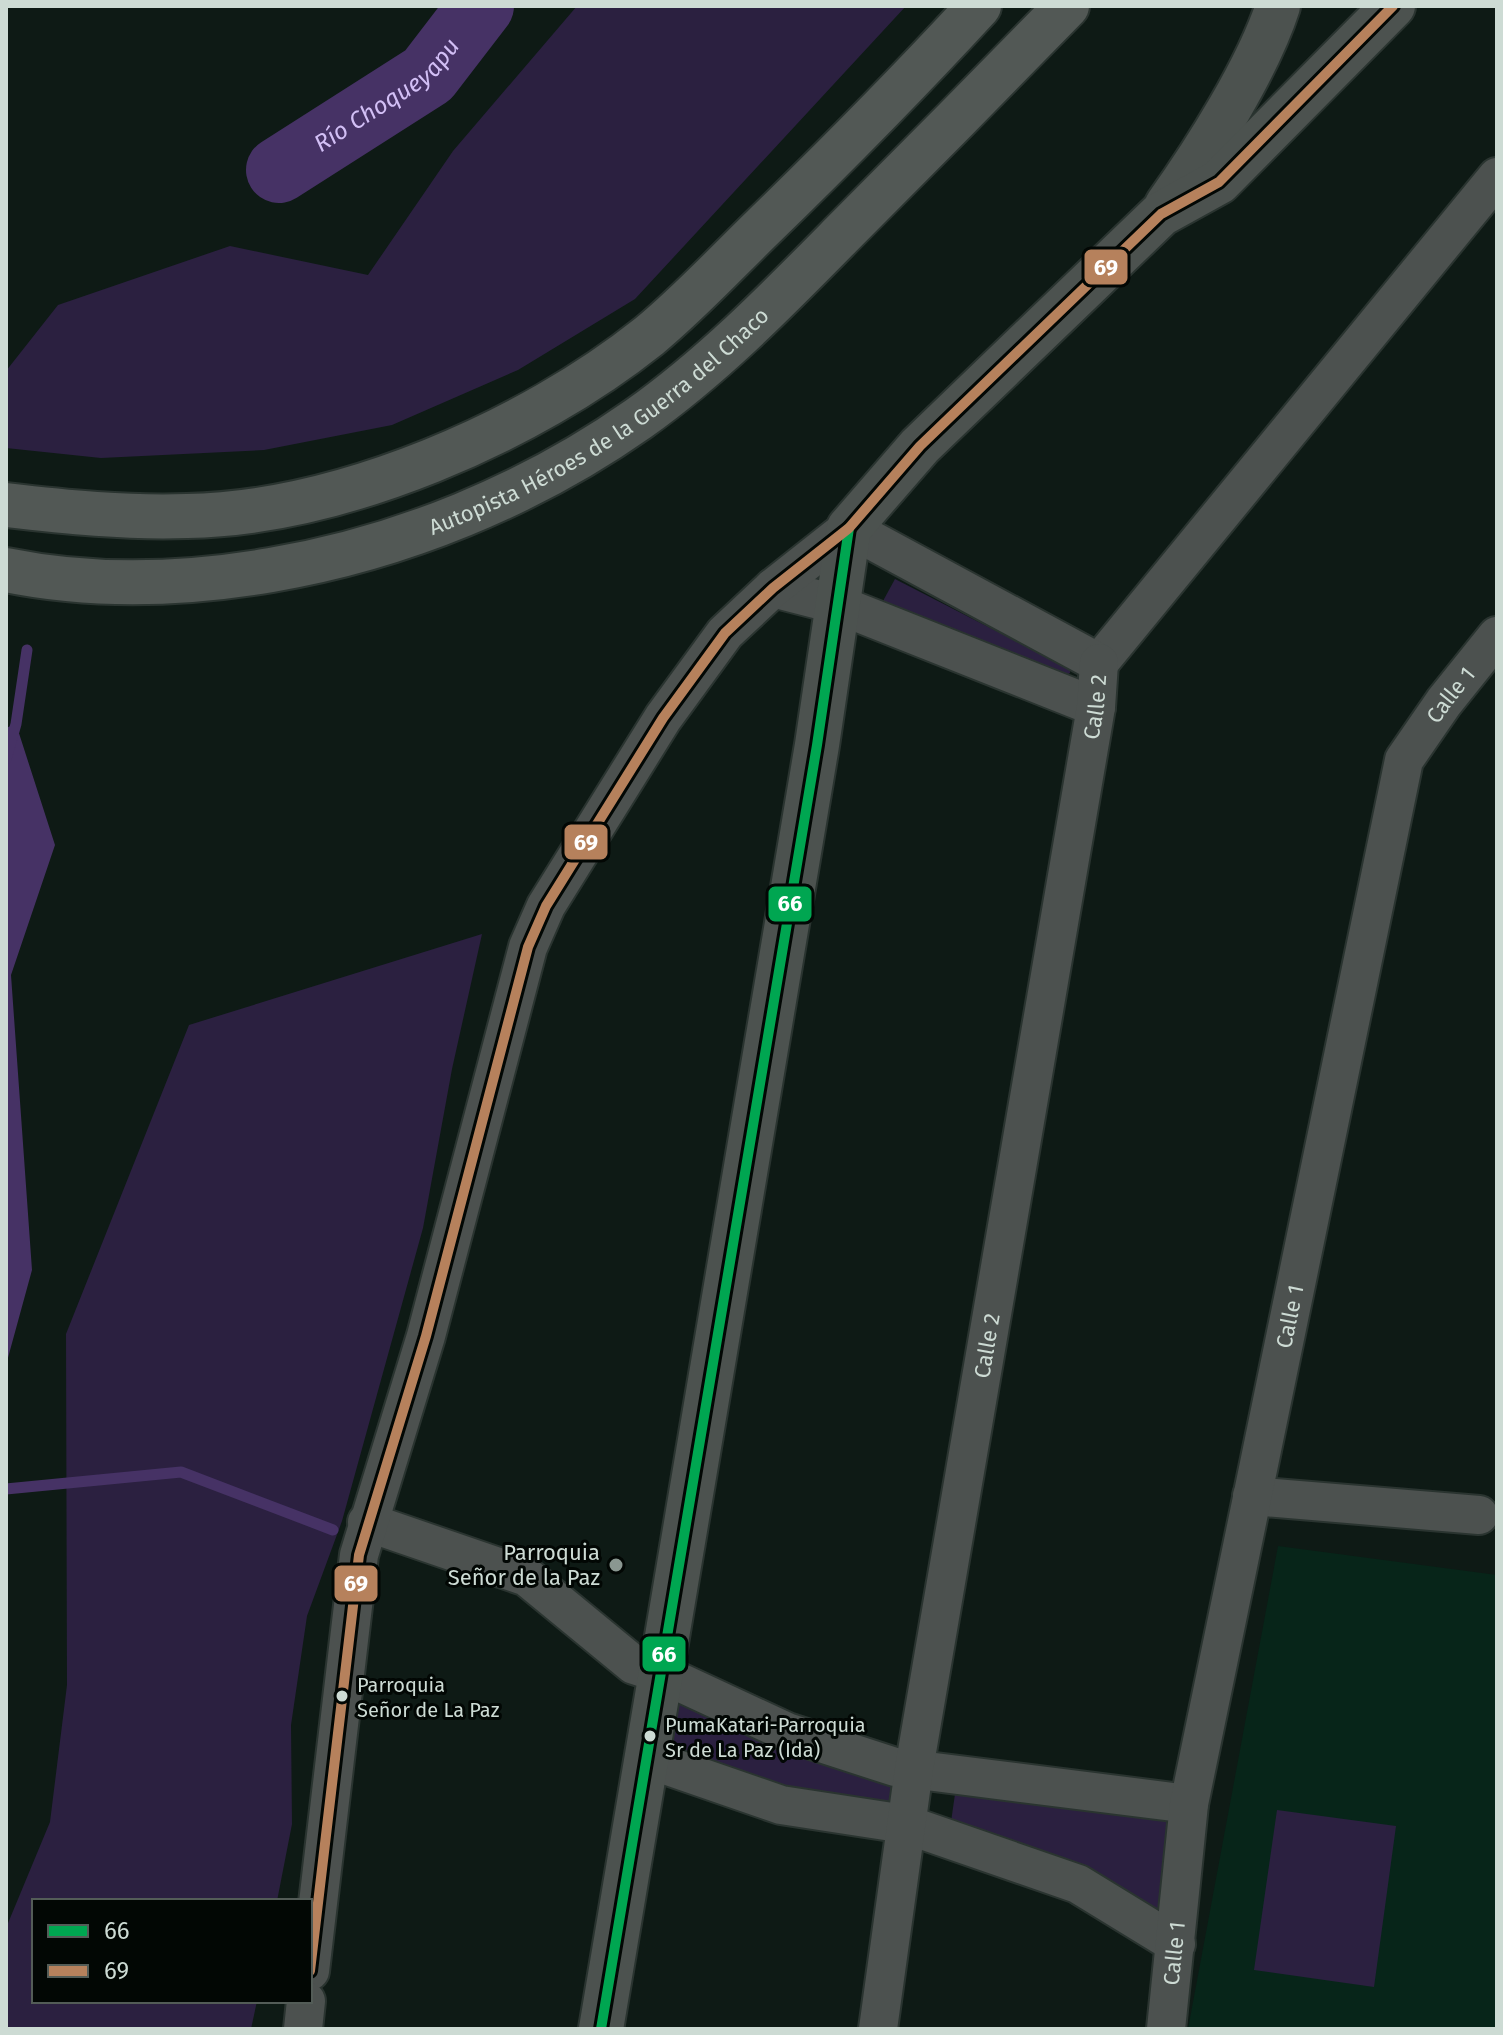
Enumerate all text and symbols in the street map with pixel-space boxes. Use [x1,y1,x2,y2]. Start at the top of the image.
water label: Río Choqueyapu [309,33,465,158]
line badge: 69 [1083,248,1129,286]
text: 69 [1094,254,1118,281]
street label: Autopista Héroes de la Guerra del Chaco [425,302,775,541]
street label: Calle 1 [1420,662,1481,729]
street label: Calle 2 [1078,673,1112,742]
line badge: 69 [563,823,609,861]
text: 69 [574,829,598,856]
line badge: 66 [767,885,813,923]
text: 66 [778,890,802,917]
street label: Calle 1 [1270,1282,1310,1351]
street label: Calle 2 [968,1311,1006,1380]
place label: Parroquia Señor de la Paz [448,1539,600,1591]
marker: Parroquia Señor de la Paz [607,1556,625,1574]
line badge: 69 [333,1564,379,1603]
text: 69 [344,1570,368,1597]
line badge: 66 [641,1635,687,1673]
text: 66 [652,1641,676,1668]
place label: Parroquia Señor de La Paz [357,1673,500,1722]
marker: Parroquia Señor de La Paz [334,1688,350,1704]
place label: PumaKatari-Parroquia Sr de La Paz (Ida) [665,1713,866,1762]
marker: PumaKatari-Parroquia Sr de La Paz (Ida) [642,1728,658,1744]
legend [32,1899,312,2003]
text: 66 [104,1917,130,1945]
street label: Calle 1 [1158,1920,1191,1987]
text: 69 [104,1957,129,1985]

